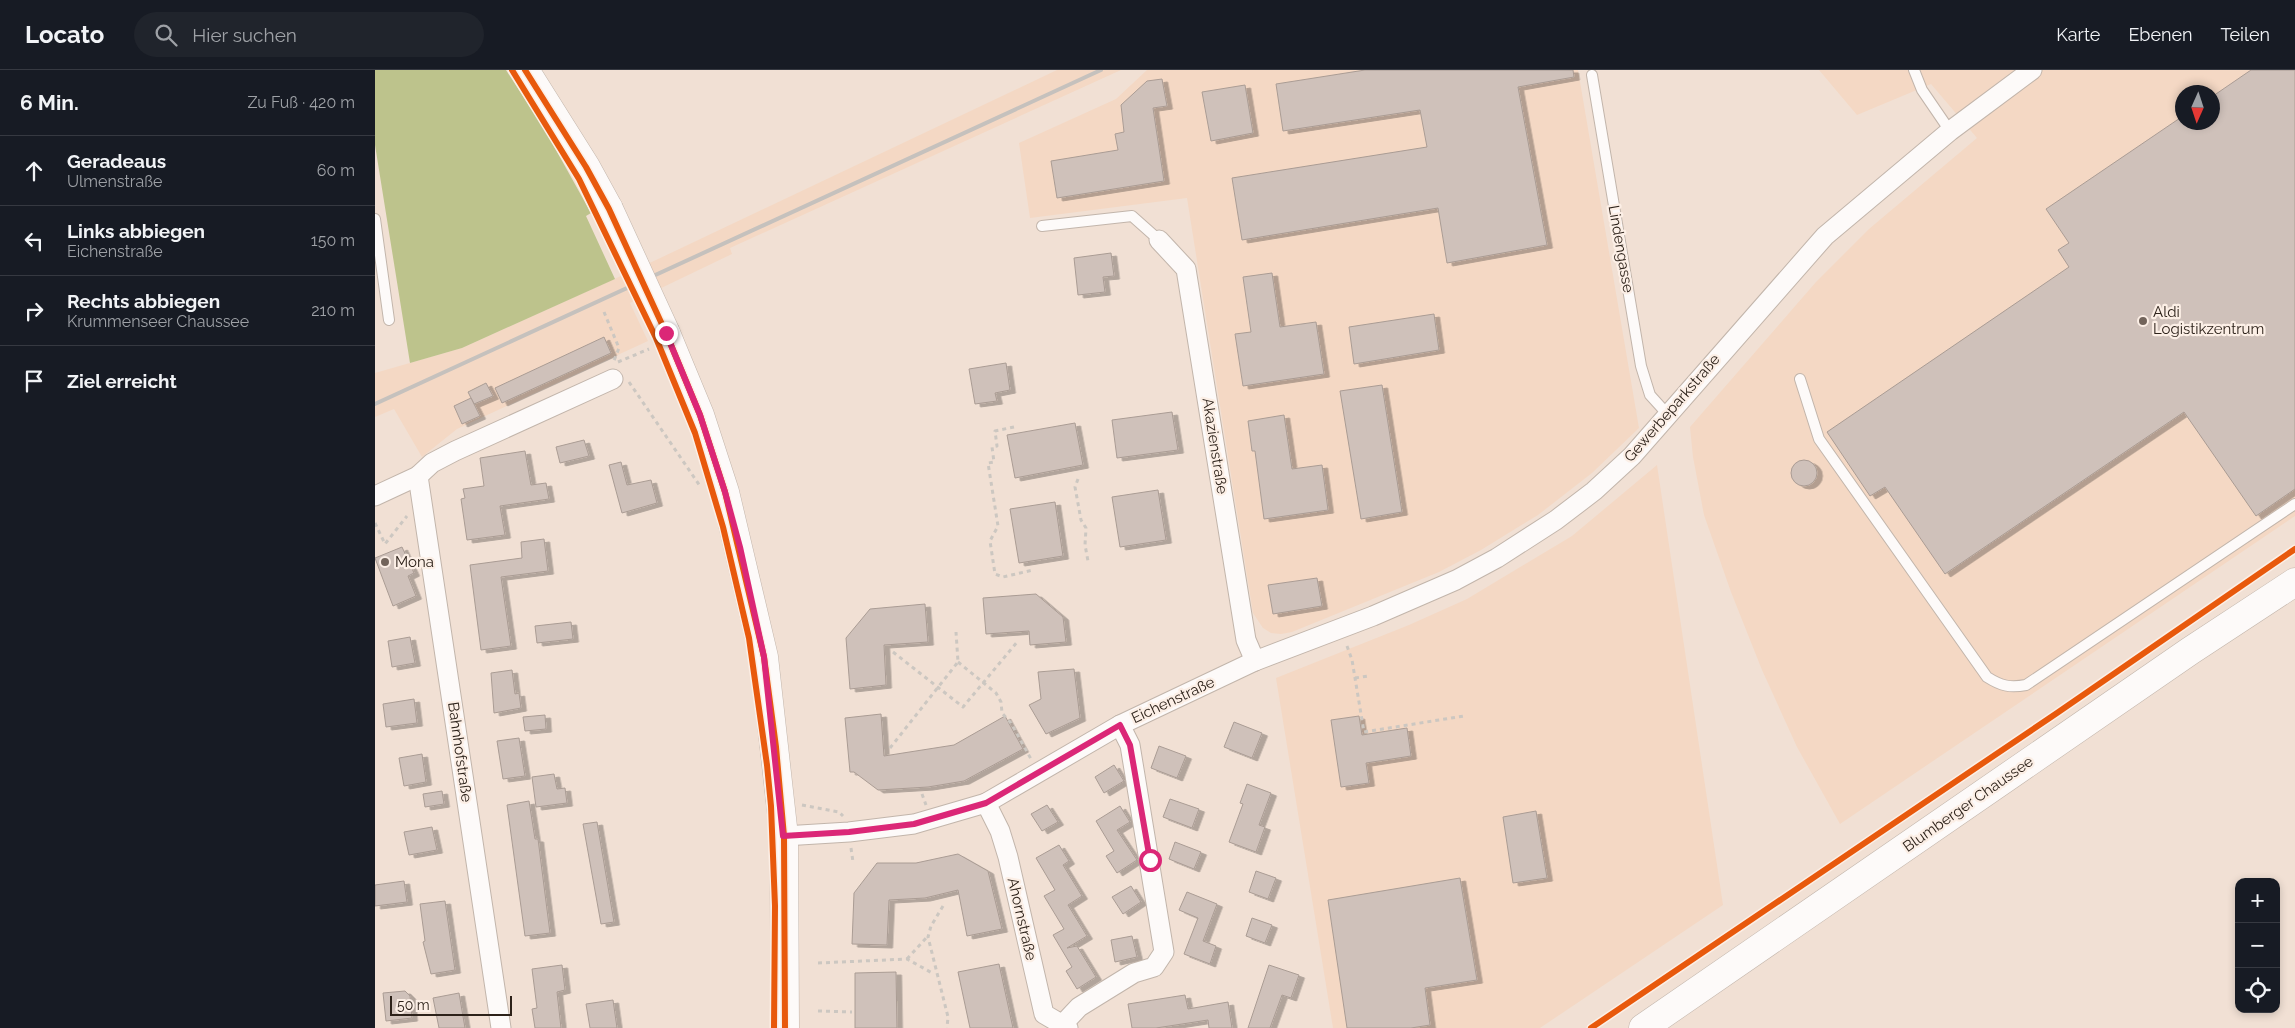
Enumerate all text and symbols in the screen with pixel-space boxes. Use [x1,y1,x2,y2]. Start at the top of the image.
search box [134,12,484,57]
text: Locato [25,20,104,49]
icon: search [152,21,180,49]
text: Hier suchen [192,24,297,46]
text: Karte [2056,24,2100,45]
text: Ebenen [2128,24,2193,45]
text: Teilen [2221,24,2270,45]
north arrow [2175,85,2220,130]
text: 6 Min. [20,90,79,115]
text: Zu Fuß · 420 m [248,93,355,112]
text: Geradeaus [67,150,166,172]
icon: ahead [20,157,48,185]
text: 60 m [317,161,355,180]
text: Ulmenstraße [67,172,162,191]
street label: Lindengasse [1604,204,1638,294]
text: Links abbiegen [67,220,205,242]
icon: left [20,227,48,255]
text: 150 m [311,231,355,250]
text: Eichenstraße [67,242,163,261]
text: Rechts abbiegen [67,290,220,312]
icon: right [20,297,48,325]
text: 210 m [311,301,355,320]
place label: Aldi Logistikzentrum [2153,303,2264,338]
text: Krummenseer Chaussee [67,312,249,331]
marker: Aldi Logistikzentrum [2137,315,2149,327]
route end [655,322,678,345]
street label: Gewerbeparkstraße [1620,350,1724,466]
icon: arrive [20,367,48,395]
text: Ziel erreicht [67,370,177,392]
street label: Akazienstraße [1199,397,1232,496]
place label: Mona [395,553,434,571]
marker: Mona [379,556,391,568]
street label: Eichenstraße [1129,673,1218,727]
street label: Bahnhofstraße [444,701,476,803]
street label: Blumberger Chaussee [1899,752,2037,856]
route start [1139,849,1162,872]
street label: Ahornstraße [1004,876,1040,962]
map controls [2235,878,2280,1013]
button: + [2235,878,2280,923]
button: − [2235,923,2280,968]
button: locate [2235,968,2280,1013]
scale bar [390,993,513,1016]
text: 50 m [397,997,430,1013]

